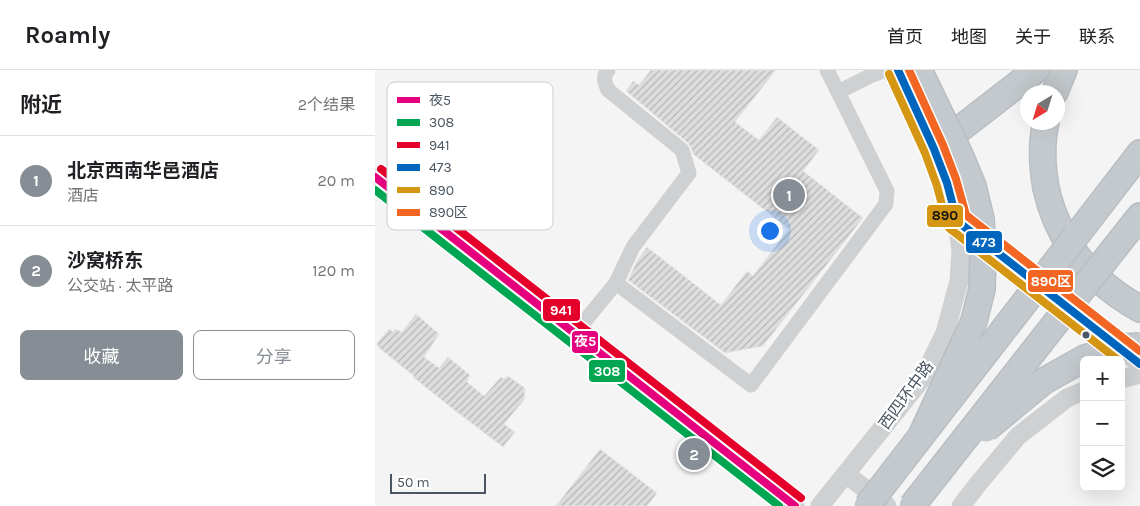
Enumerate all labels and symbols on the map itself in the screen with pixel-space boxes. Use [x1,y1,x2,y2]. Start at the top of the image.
legend [387,82,553,230]
north arrow [1020,85,1065,130]
text: 夜5 [429,92,451,109]
text: 308 [429,114,454,131]
text: 941 [429,137,450,154]
text: 473 [429,159,452,176]
pin: 1 [773,176,805,214]
text: 890 [429,182,454,199]
text: 890区 [429,204,468,221]
line badge: 890 [926,204,964,228]
text: 890 [932,207,958,224]
your location [757,218,783,244]
line badge: 473 [965,230,1003,254]
text: 473 [972,234,996,251]
line badge: 890区 [1027,269,1074,293]
text: 890区 [1031,273,1071,290]
line badge: 941 [542,298,581,322]
text: 941 [550,302,572,319]
line badge: 夜5 [571,330,599,354]
unlabelled marker [1081,330,1091,340]
text: 夜5 [574,333,596,350]
street label: 西四环中路 [875,357,937,433]
line badge: 308 [588,359,626,383]
text: 308 [594,363,620,380]
pin: 2 [678,435,710,473]
scale bar [390,471,486,494]

